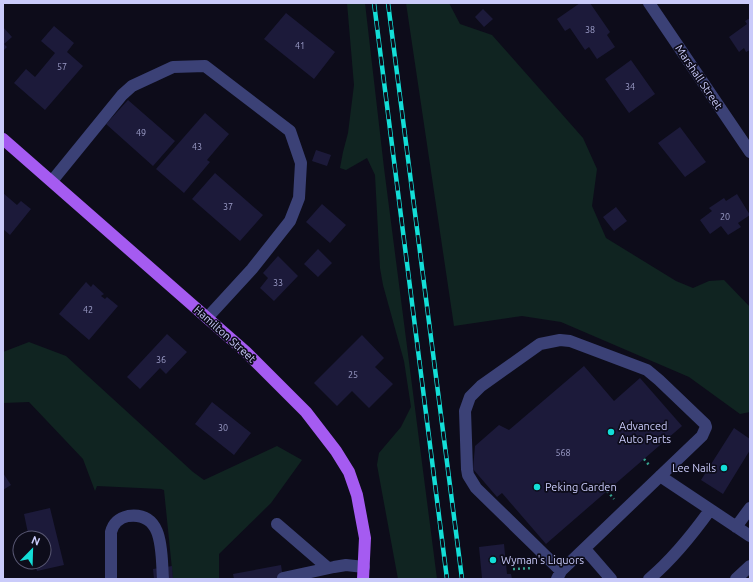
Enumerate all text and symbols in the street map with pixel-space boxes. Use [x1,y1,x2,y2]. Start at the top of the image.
house number: 38 [585,25,595,35]
house number: 41 [295,41,305,51]
street label: Marshall Street [673,43,725,112]
house number: 57 [57,62,67,72]
house number: 34 [625,82,635,92]
house number: 49 [136,128,146,138]
house number: 43 [192,142,202,152]
house number: 37 [223,202,233,212]
house number: 20 [720,212,730,222]
house number: 33 [273,278,283,288]
street label: Hamilton Street [192,303,259,365]
house number: 42 [83,305,93,315]
house number: 36 [156,355,166,365]
house number: 25 [348,370,358,380]
place label: Advanced Auto Parts [619,420,671,445]
house number: 30 [218,423,228,433]
marker: Advanced Auto Parts [606,427,616,437]
house number: 568 [555,448,571,458]
place label: Lee Nails [672,462,716,474]
marker: Lee Nails [719,463,729,473]
place label: Peking Garden [545,481,617,493]
marker: Peking Garden [532,482,542,492]
north arrow [12,530,52,570]
text: N [30,534,42,548]
place label: Wyman's Liquors [501,554,584,566]
marker: Wyman's Liquors [488,555,498,565]

